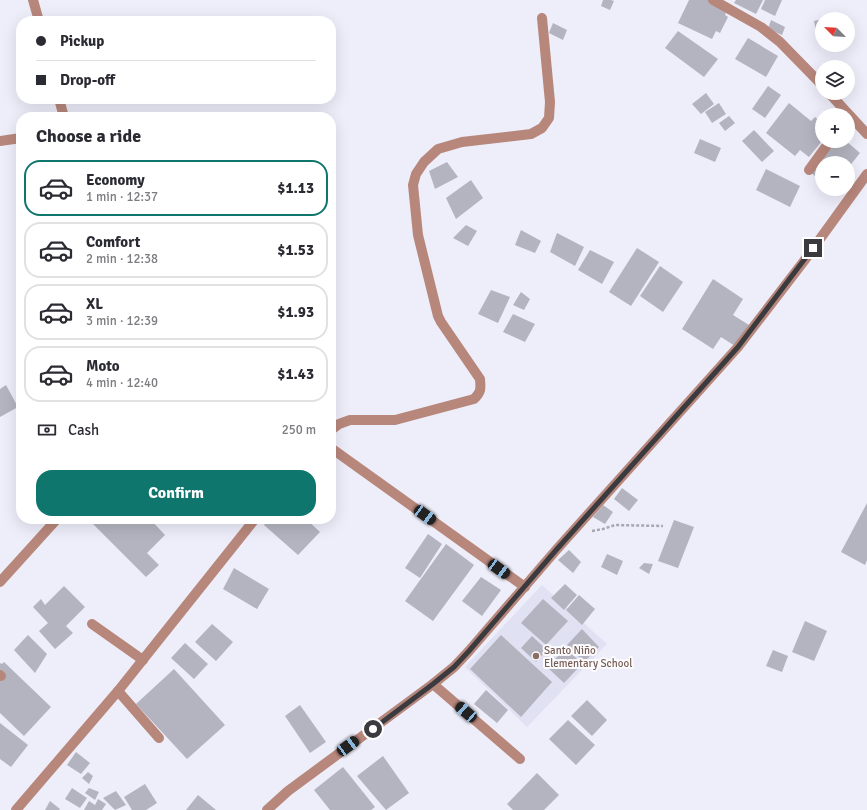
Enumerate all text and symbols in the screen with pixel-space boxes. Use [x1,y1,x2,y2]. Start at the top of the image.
north arrow [815,12,855,52]
map controls [815,12,855,196]
text: Pickup [60,32,104,50]
button: layers [815,60,855,100]
text: Drop-off [60,71,115,89]
button: + [815,108,855,148]
text: Choose a ride [36,125,141,147]
button: − [815,156,855,196]
icon: car [38,170,74,206]
text: Economy [86,171,145,189]
text: $1.13 [277,179,314,197]
text: 1 min · 12:37 [86,189,158,205]
icon: car [38,232,74,268]
text: Comfort [86,233,140,251]
route end [804,239,822,257]
text: $1.53 [277,241,314,259]
text: 2 min · 12:38 [86,251,158,267]
icon: car [38,294,74,330]
text: XL [86,295,103,313]
text: $1.93 [277,303,314,321]
text: 3 min · 12:39 [86,313,158,329]
icon: car [38,356,74,392]
text: Moto [86,357,120,375]
text: $1.43 [277,365,314,383]
text: 4 min · 12:40 [86,375,158,391]
icon: cash [36,419,58,441]
text: Cash [68,421,99,439]
text: 250 m [282,422,316,438]
button: Confirm [36,470,316,516]
car [412,503,438,527]
car [486,557,512,581]
place label: Santo Niño Elementary School [544,644,632,670]
marker: Santo Niño Elementary School [531,651,541,661]
car [453,700,479,724]
route start [364,720,382,738]
car [335,734,361,758]

